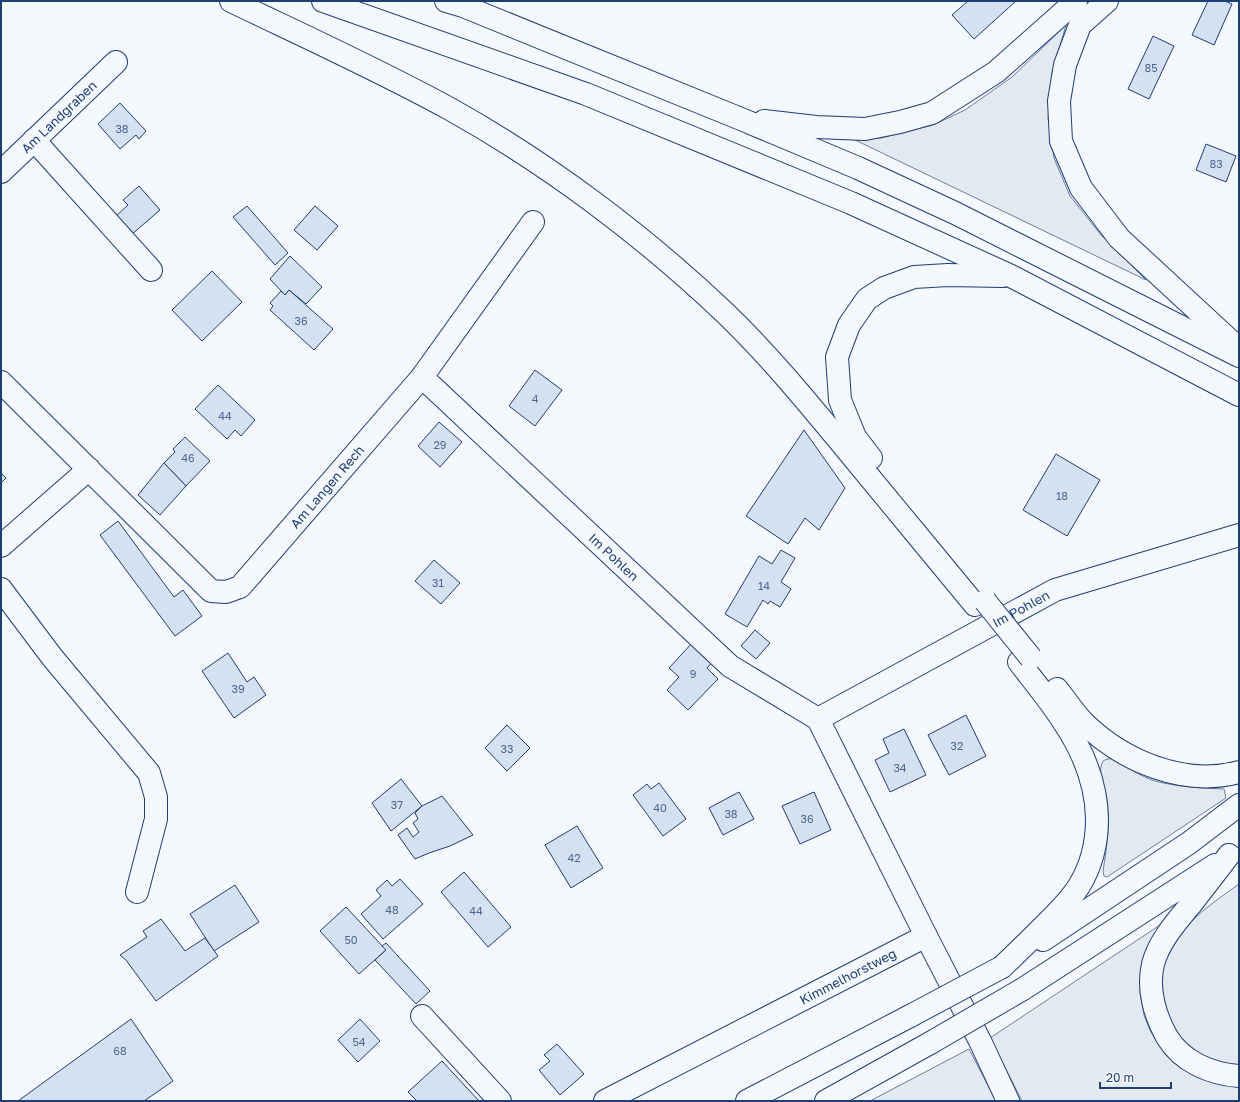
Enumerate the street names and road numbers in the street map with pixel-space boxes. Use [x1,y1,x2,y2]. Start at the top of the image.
street label: Am Landgraben [18,77,100,156]
street label: Am Langen Rech [287,442,367,531]
street label: Im Pohlen [585,530,642,584]
street label: Im Pohlen [990,587,1052,631]
street label: Kimmelhorstweg [797,945,899,1008]

